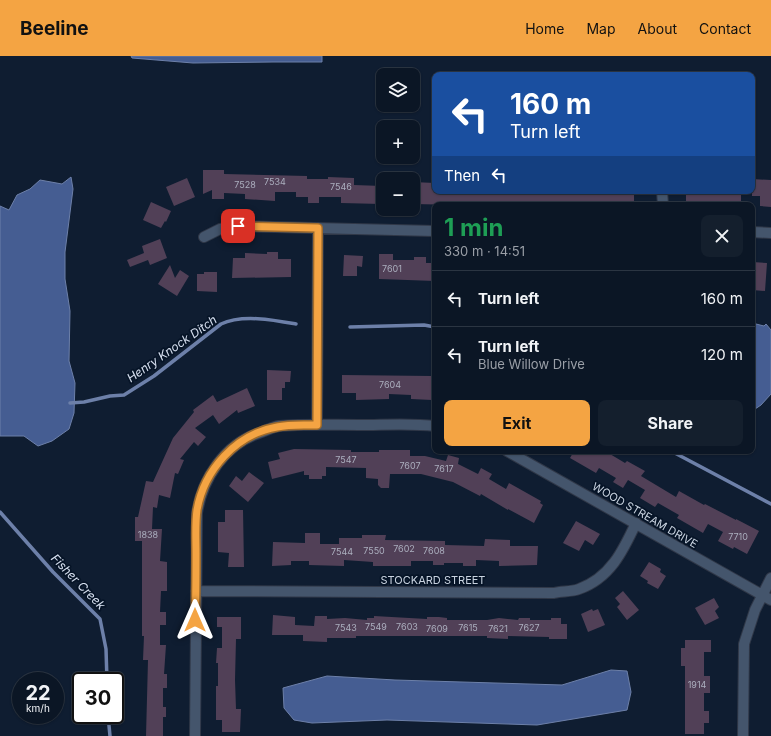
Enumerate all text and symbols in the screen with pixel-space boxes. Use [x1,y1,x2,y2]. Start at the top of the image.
text: Beeline [20,17,89,40]
text: Home [525,20,564,37]
text: Map [586,20,616,37]
text: About [638,20,677,37]
text: Contact [699,20,751,37]
map controls [376,68,420,216]
button: layers [376,68,420,112]
text: 160 m [510,87,591,121]
icon: left [444,88,496,140]
button: + [376,120,420,164]
text: Turn left [510,121,580,142]
icon: left [488,164,510,186]
text: Then [444,166,480,185]
button: − [376,172,420,216]
house number: 7534 [264,176,286,187]
house number: 7528 [234,179,256,190]
house number: 7546 [330,181,352,192]
pin [221,209,255,243]
text: 1 min [444,213,503,242]
icon: arrive [227,215,249,237]
button: close [701,215,743,257]
text: 330 m · 14:51 [444,243,525,259]
house number: 7601 [382,263,402,274]
icon: left [444,288,466,310]
text: Turn left [478,289,539,308]
text: 160 m [701,289,743,308]
water label: Henry Knock Ditch [124,312,220,385]
text: Turn left [478,337,539,356]
icon: left [444,344,466,366]
text: 120 m [701,345,743,364]
text: Blue Willow Drive [478,356,585,372]
house number: 7604 [379,379,401,390]
button: Exit [444,400,590,446]
button: Share [598,400,743,446]
house number: 7547 [335,454,357,465]
house number: 7607 [399,460,421,471]
house number: 7617 [434,463,454,474]
street label: WOOD STREAM DRIVE [590,479,700,551]
house number: 1838 [138,529,159,540]
house number: 7710 [728,531,748,542]
house number: 7602 [393,543,415,554]
house number: 7550 [363,545,385,556]
house number: 7608 [423,545,445,556]
house number: 7544 [331,546,353,557]
water label: Fisher Creek [48,551,109,613]
street label: STOCKARD STREET [381,573,485,587]
position arrow [174,599,216,641]
house number: 7549 [365,621,387,632]
house number: 7603 [396,621,418,632]
house number: 7543 [335,622,357,633]
house number: 7615 [458,622,478,633]
house number: 7627 [518,622,540,633]
house number: 7609 [426,623,448,634]
house number: 7621 [488,623,508,634]
speed limit sign: 30 [72,672,124,724]
house number: 1914 [688,679,707,690]
text: 22 [25,681,51,705]
text: km/h [26,702,50,714]

